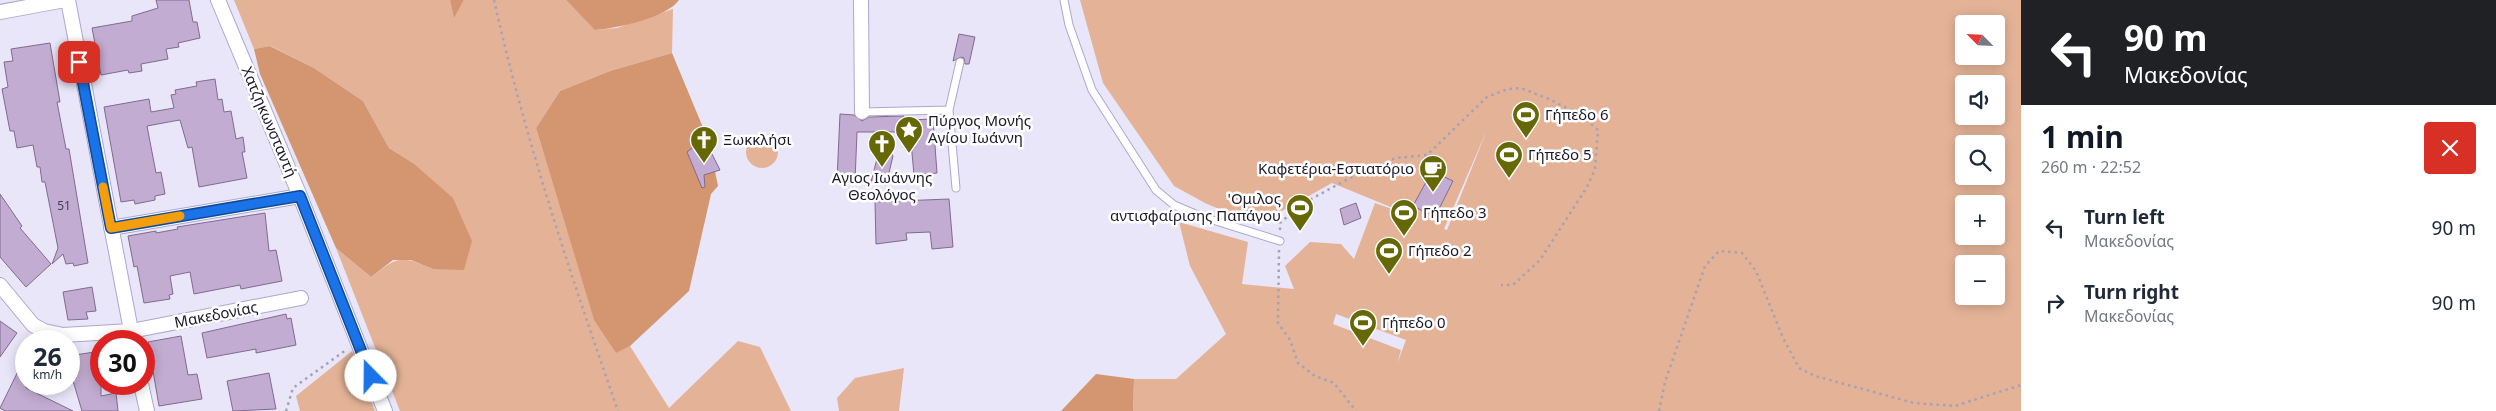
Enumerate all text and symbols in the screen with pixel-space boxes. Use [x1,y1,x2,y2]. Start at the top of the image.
text: 90 m [2124,14,2207,61]
north arrow [1955,15,2005,65]
map controls [1955,15,2005,305]
icon: left [2041,20,2106,85]
pin [58,41,100,83]
icon: arrive [65,48,93,76]
text: Μακεδονίας [2124,59,2248,89]
street label: Χατζηκωνσταντή [238,63,302,180]
button: sound [1955,75,2005,125]
sports icon: Γήπεδο 6 [1511,100,1541,139]
place label: Γήπεδο 6 [1545,104,1609,124]
place label: Πύργος Μονής Αγίου Ιωάννη [928,110,1031,147]
place icon: Πύργος Μονής Αγίου Ιωάννη [894,115,924,154]
text: 1 min [2041,116,2124,157]
button: close [2424,122,2476,174]
church icon: Ξωκκλήσι [689,125,719,164]
place label: Ξωκκλήσι [723,129,791,149]
church icon: Αγιος Ιωάννης Θεολόγος [867,129,897,168]
button: search [1955,135,2005,185]
sports icon: Γήπεδο 5 [1494,140,1524,179]
place label: Γήπεδο 5 [1528,144,1592,164]
cafe icon: Καφετέρια-Εστιατόριο [1418,154,1448,193]
text: 260 m · 22:52 [2041,156,2141,178]
place label: Καφετέρια-Εστιατόριο [1258,158,1414,178]
place label: Αγιος Ιωάννης Θεολόγος [832,167,932,204]
place label: 'Ομιλος αντισφαίρισης Παπάγου [1110,188,1281,225]
sports icon: 'Ομιλος αντισφαίρισης Παπάγου [1285,193,1315,232]
button: + [1955,195,2005,245]
house number: 51 [57,197,71,214]
sports icon: Γήπεδο 3 [1389,198,1419,237]
place label: Γήπεδο 3 [1423,202,1487,222]
text: Turn left [2084,204,2165,230]
icon: left [2041,214,2069,242]
text: 90 m [2432,215,2476,241]
text: Μακεδονίας [2084,230,2174,252]
sports icon: Γήπεδο 2 [1374,236,1404,275]
place label: Γήπεδο 2 [1408,240,1472,260]
button: − [1955,255,2005,305]
text: Turn right [2084,279,2179,305]
icon: right [2041,289,2069,317]
text: 90 m [2432,290,2476,316]
street label: Μακεδονίας [172,296,259,332]
text: Μακεδονίας [2084,305,2174,327]
sports icon: Γήπεδο 0 [1348,308,1378,347]
place label: Γήπεδο 0 [1382,312,1446,332]
speed limit sign: 30 [90,330,155,395]
text: 26 [33,339,62,373]
position arrow [344,349,396,401]
text: km/h [33,366,62,383]

